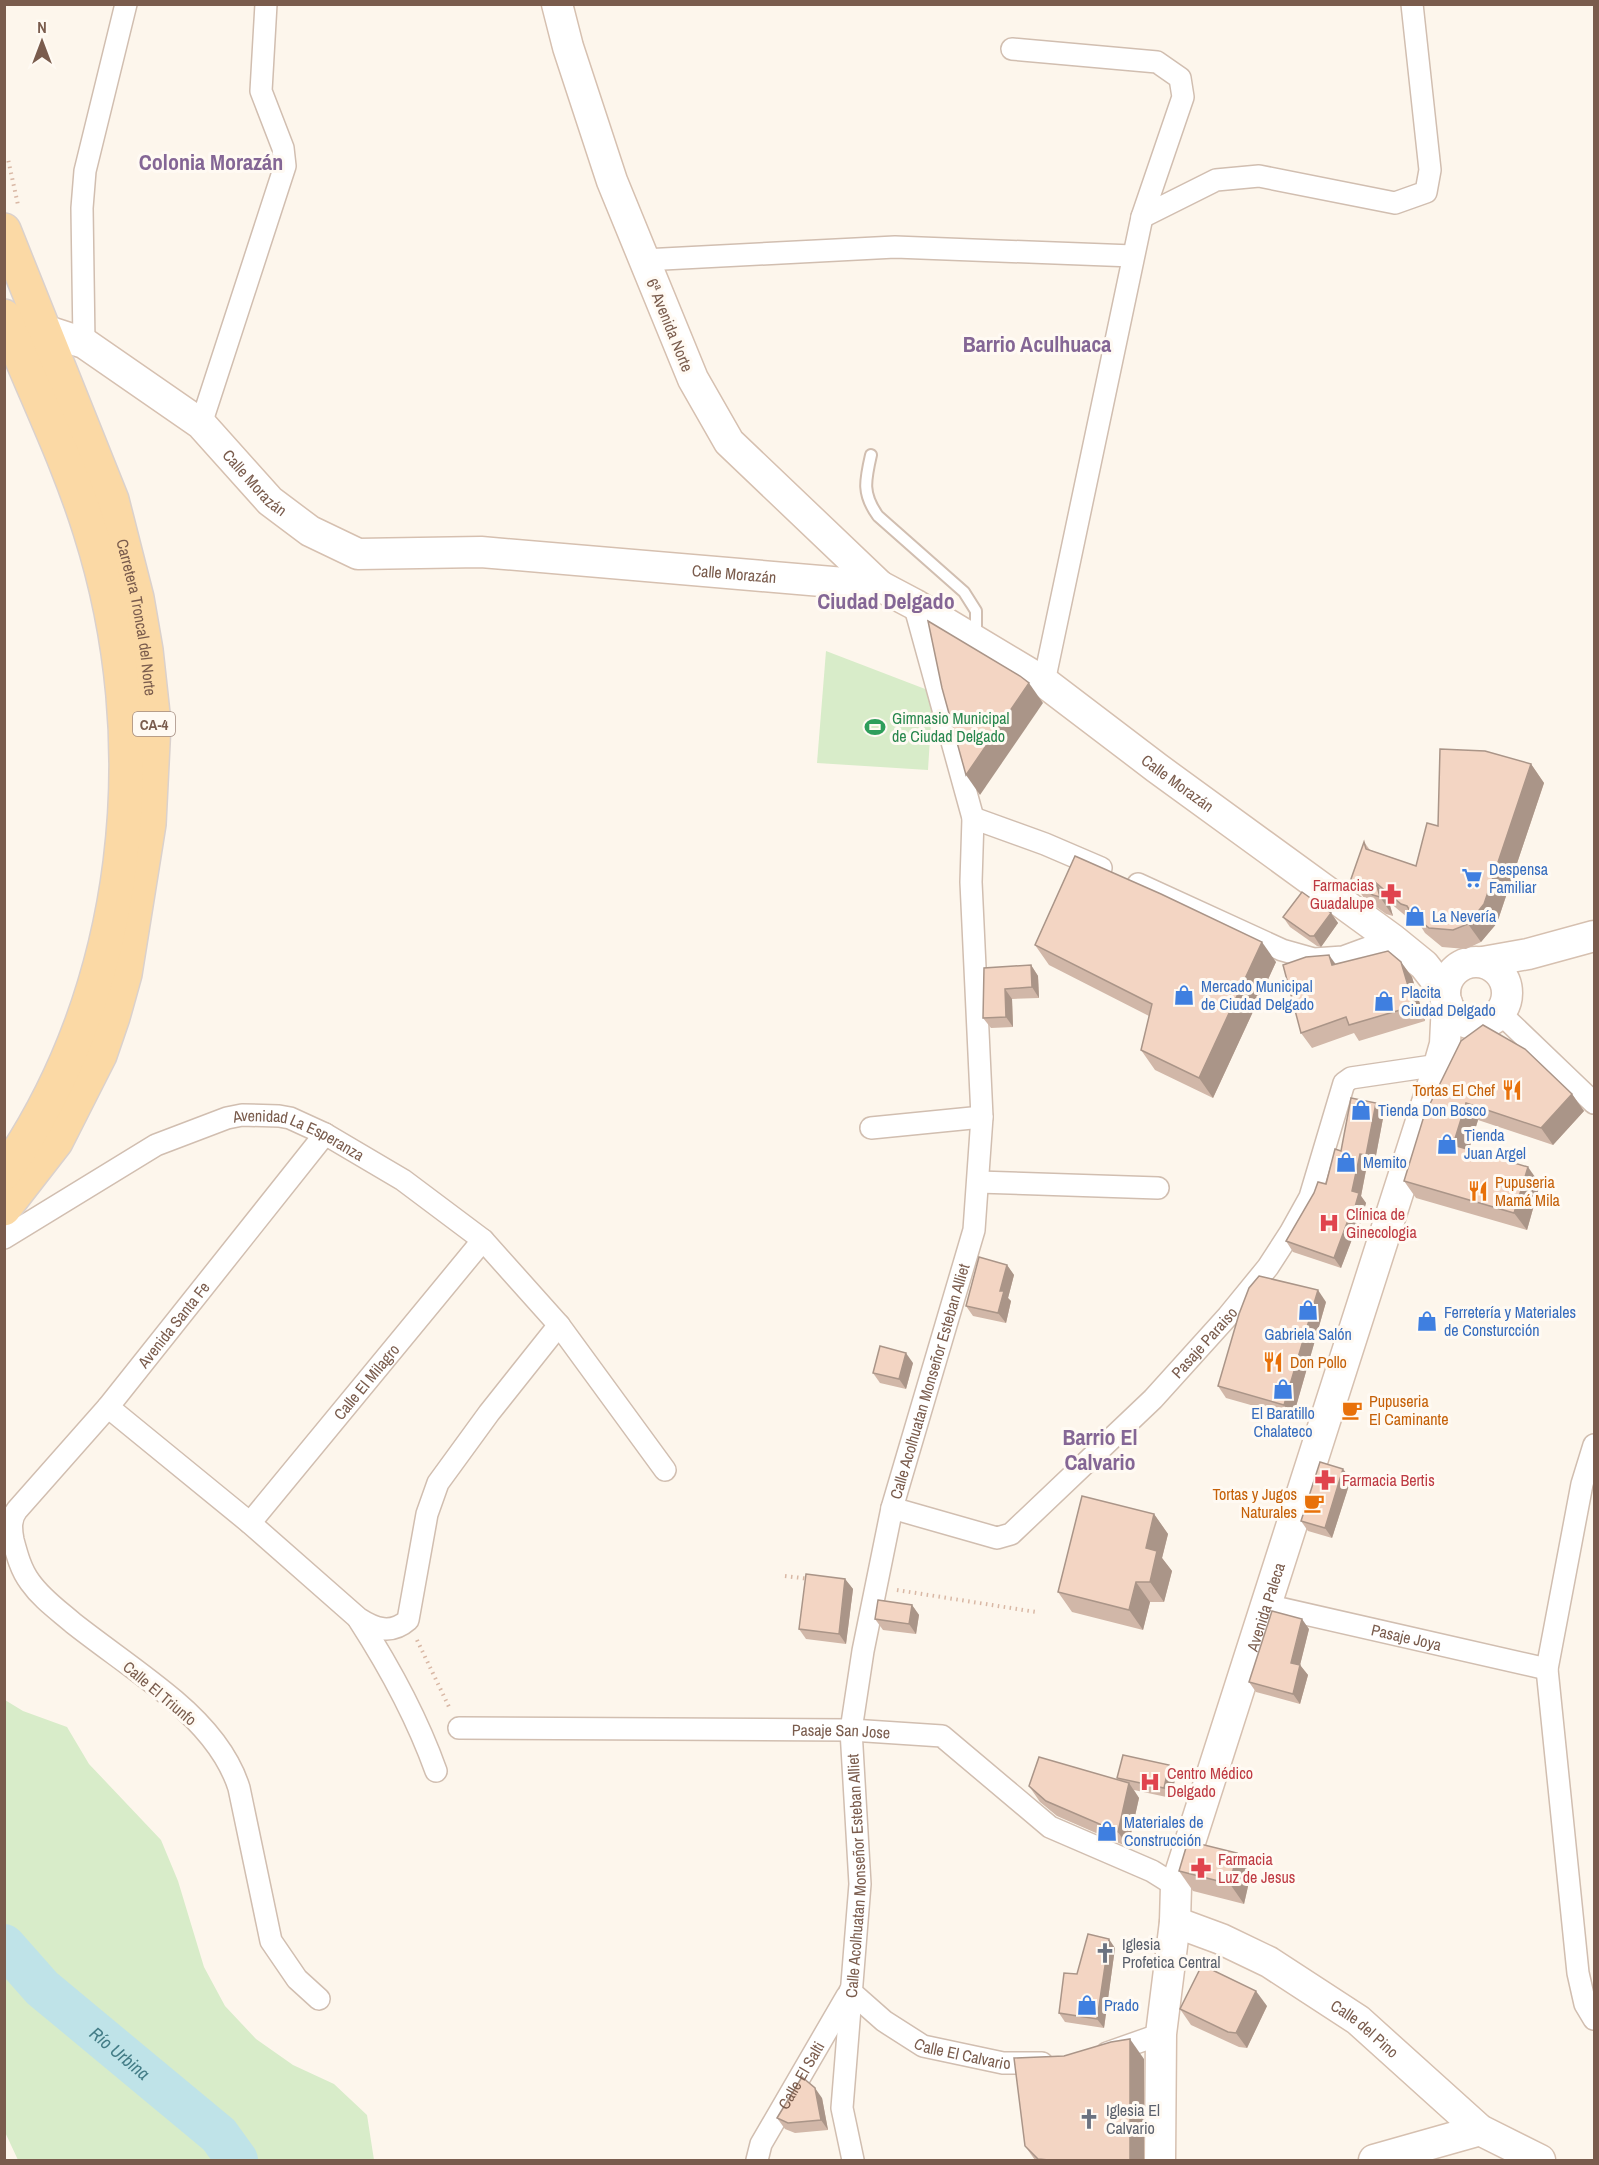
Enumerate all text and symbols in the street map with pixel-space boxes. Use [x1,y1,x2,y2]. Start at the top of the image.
north arrow [12,12,72,72]
text: N [37,16,47,38]
district label: Colonia Morazán [139,147,283,177]
street label: 6ª Avenida Norte [641,275,699,375]
district label: Barrio Aculhuaca [963,329,1111,359]
street label: Calle Morazán [218,444,291,521]
street label: Carretera Troncal del Norte [111,537,162,697]
street label: Calle Morazán [691,559,777,588]
district label: Ciudad Delgado [817,586,955,616]
place label: Gimnasio Municipal de Ciudad Delgado [892,707,1009,747]
road number: CA-4 [133,712,175,736]
sports icon: Gimnasio Municipal de Ciudad Delgado [863,715,887,739]
street label: Calle Morazán [1137,749,1218,817]
place label: Despensa Familiar [1489,858,1549,898]
supermarket icon: Despensa Familiar [1460,866,1484,890]
place label: Farmacias Guadalupe [1310,874,1374,914]
pharmacy icon: Farmacias Guadalupe [1379,882,1403,906]
shop icon: La Nevería [1403,904,1427,928]
place label: La Nevería [1432,905,1497,927]
place label: Mercado Municipal de Ciudad Delgado [1201,975,1314,1015]
place label: Placita Ciudad Delgado [1401,981,1496,1021]
shop icon: Mercado Municipal de Ciudad Delgado [1172,983,1196,1007]
shop icon: Placita Ciudad Delgado [1372,989,1396,1013]
restaurant icon: Tortas El Chef [1500,1078,1524,1102]
place label: Tortas El Chef [1413,1079,1495,1101]
shop icon: Tienda Don Bosco [1349,1098,1373,1122]
place label: Tienda Don Bosco [1378,1099,1486,1121]
street label: Avenidad La Esperanza [230,1104,369,1166]
place label: Tienda Juan Argel [1464,1124,1526,1164]
shop icon: Tienda Juan Argel [1435,1132,1459,1156]
shop icon: Memito [1334,1150,1358,1174]
place label: Memito [1363,1151,1407,1173]
place label: Pupuseria Mamá Mila [1495,1171,1561,1211]
restaurant icon: Pupuseria Mamá Mila [1466,1179,1490,1203]
place label: Clínica de Ginecologia [1346,1203,1417,1243]
hospital icon: Clínica de Ginecologia [1317,1211,1341,1235]
street label: Calle Acolhuatan Monseñor Esteban Alliet [884,1261,975,1502]
street label: Avenida Santa Fe [132,1277,215,1373]
shop icon: Gabriela Salón [1296,1298,1320,1322]
place label: Ferretería y Materiales de Consturcción [1444,1301,1576,1341]
street label: Pasaje Paraiso [1166,1302,1242,1383]
shop icon: Ferretería y Materiales de Consturcción [1415,1309,1439,1333]
place label: Gabriela Salón [1264,1323,1352,1345]
street label: Calle El Milagro [328,1339,404,1424]
restaurant icon: Don Pollo [1261,1350,1285,1374]
place label: Don Pollo [1290,1351,1347,1373]
shop icon: El Baratillo Chalateco [1271,1377,1295,1401]
place label: Pupuseria El Caminante [1369,1390,1449,1430]
cafe icon: Pupuseria El Caminante [1340,1398,1364,1422]
place label: El Baratillo Chalateco [1251,1402,1315,1442]
district label: Barrio El Calvario [1062,1422,1138,1477]
pharmacy icon: Farmacia Bertis [1313,1468,1337,1492]
place label: Farmacia Bertis [1342,1469,1435,1491]
place label: Tortas y Jugos Naturales [1212,1483,1297,1523]
cafe icon: Tortas y Jugos Naturales [1302,1491,1326,1515]
street label: Avenida Paleca [1241,1559,1290,1655]
street label: Pasaje Joya [1369,1618,1444,1656]
street label: Calle El Triunfo [119,1656,201,1730]
street label: Pasaje San Jose [792,1719,891,1744]
street label: Calle Acolhuatan Monseñor Esteban Alliet [840,1753,871,1999]
place label: Centro Médico Delgado [1167,1762,1253,1802]
hospital icon: Centro Médico Delgado [1138,1770,1162,1794]
place label: Materiales de Construcción [1124,1811,1204,1851]
shop icon: Materiales de Construcción [1095,1819,1119,1843]
place label: Farmacia Luz de Jesus [1218,1848,1295,1888]
pharmacy icon: Farmacia Luz de Jesus [1189,1856,1213,1880]
place label: Iglesia Profetica Central [1122,1933,1221,1973]
church icon: Iglesia Profetica Central [1093,1941,1117,1965]
shop icon: Prado [1075,1993,1099,2017]
place label: Prado [1104,1994,1139,2016]
street label: Calle del Pino [1327,1994,1404,2063]
water label: Río Urbina [85,2020,156,2085]
street label: Calle El Calvario [910,2032,1010,2074]
street label: Calle El Salti [773,2037,829,2113]
place label: Iglesia El Calvario [1106,2099,1160,2139]
church icon: Iglesia El Calvario [1077,2107,1101,2131]

